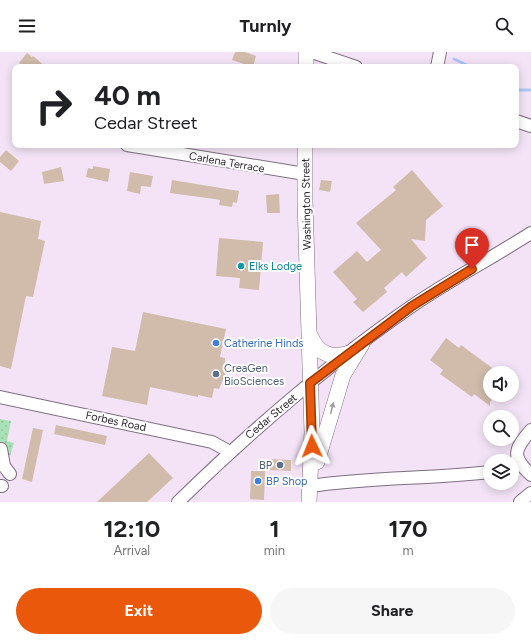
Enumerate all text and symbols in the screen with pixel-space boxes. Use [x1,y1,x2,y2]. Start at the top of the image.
icon: menu [16,15,38,37]
text: Turnly [240,15,291,37]
icon: search [493,15,515,37]
text: 40 m [94,78,161,112]
icon: right [28,80,80,132]
text: Cedar Street [94,112,197,134]
street label: Carlena Terrace [188,149,266,176]
street label: Washington Street [299,158,314,250]
pin [455,228,489,269]
icon: arrive [461,234,483,256]
place label: Elks Lodge [249,260,302,273]
marker: Elks Lodge [236,261,246,271]
place label: Catherine Hinds [224,337,304,350]
marker: Catherine Hinds [211,338,221,348]
place label: CreaGen BioSciences [224,362,284,388]
map controls [483,366,519,490]
button: sound [483,366,519,402]
marker: CreaGen BioSciences [211,369,221,379]
street label: Cedar Street [243,391,300,442]
one-way arrow [329,401,335,413]
street label: Forbes Road [84,409,147,434]
button: search [483,410,519,446]
position arrow [291,425,333,467]
button: layers [483,454,519,490]
place label: BP [259,459,273,472]
marker: BP [275,460,285,470]
place label: BP Shop [266,475,308,488]
marker: BP Shop [253,476,263,486]
text: 12:10 [103,514,160,543]
text: 1 [269,514,280,543]
text: 170 [389,514,428,543]
text: Arrival [114,543,150,558]
text: min [264,543,285,558]
text: m [403,543,414,558]
button: Exit [16,588,262,634]
button: Share [270,588,515,634]

